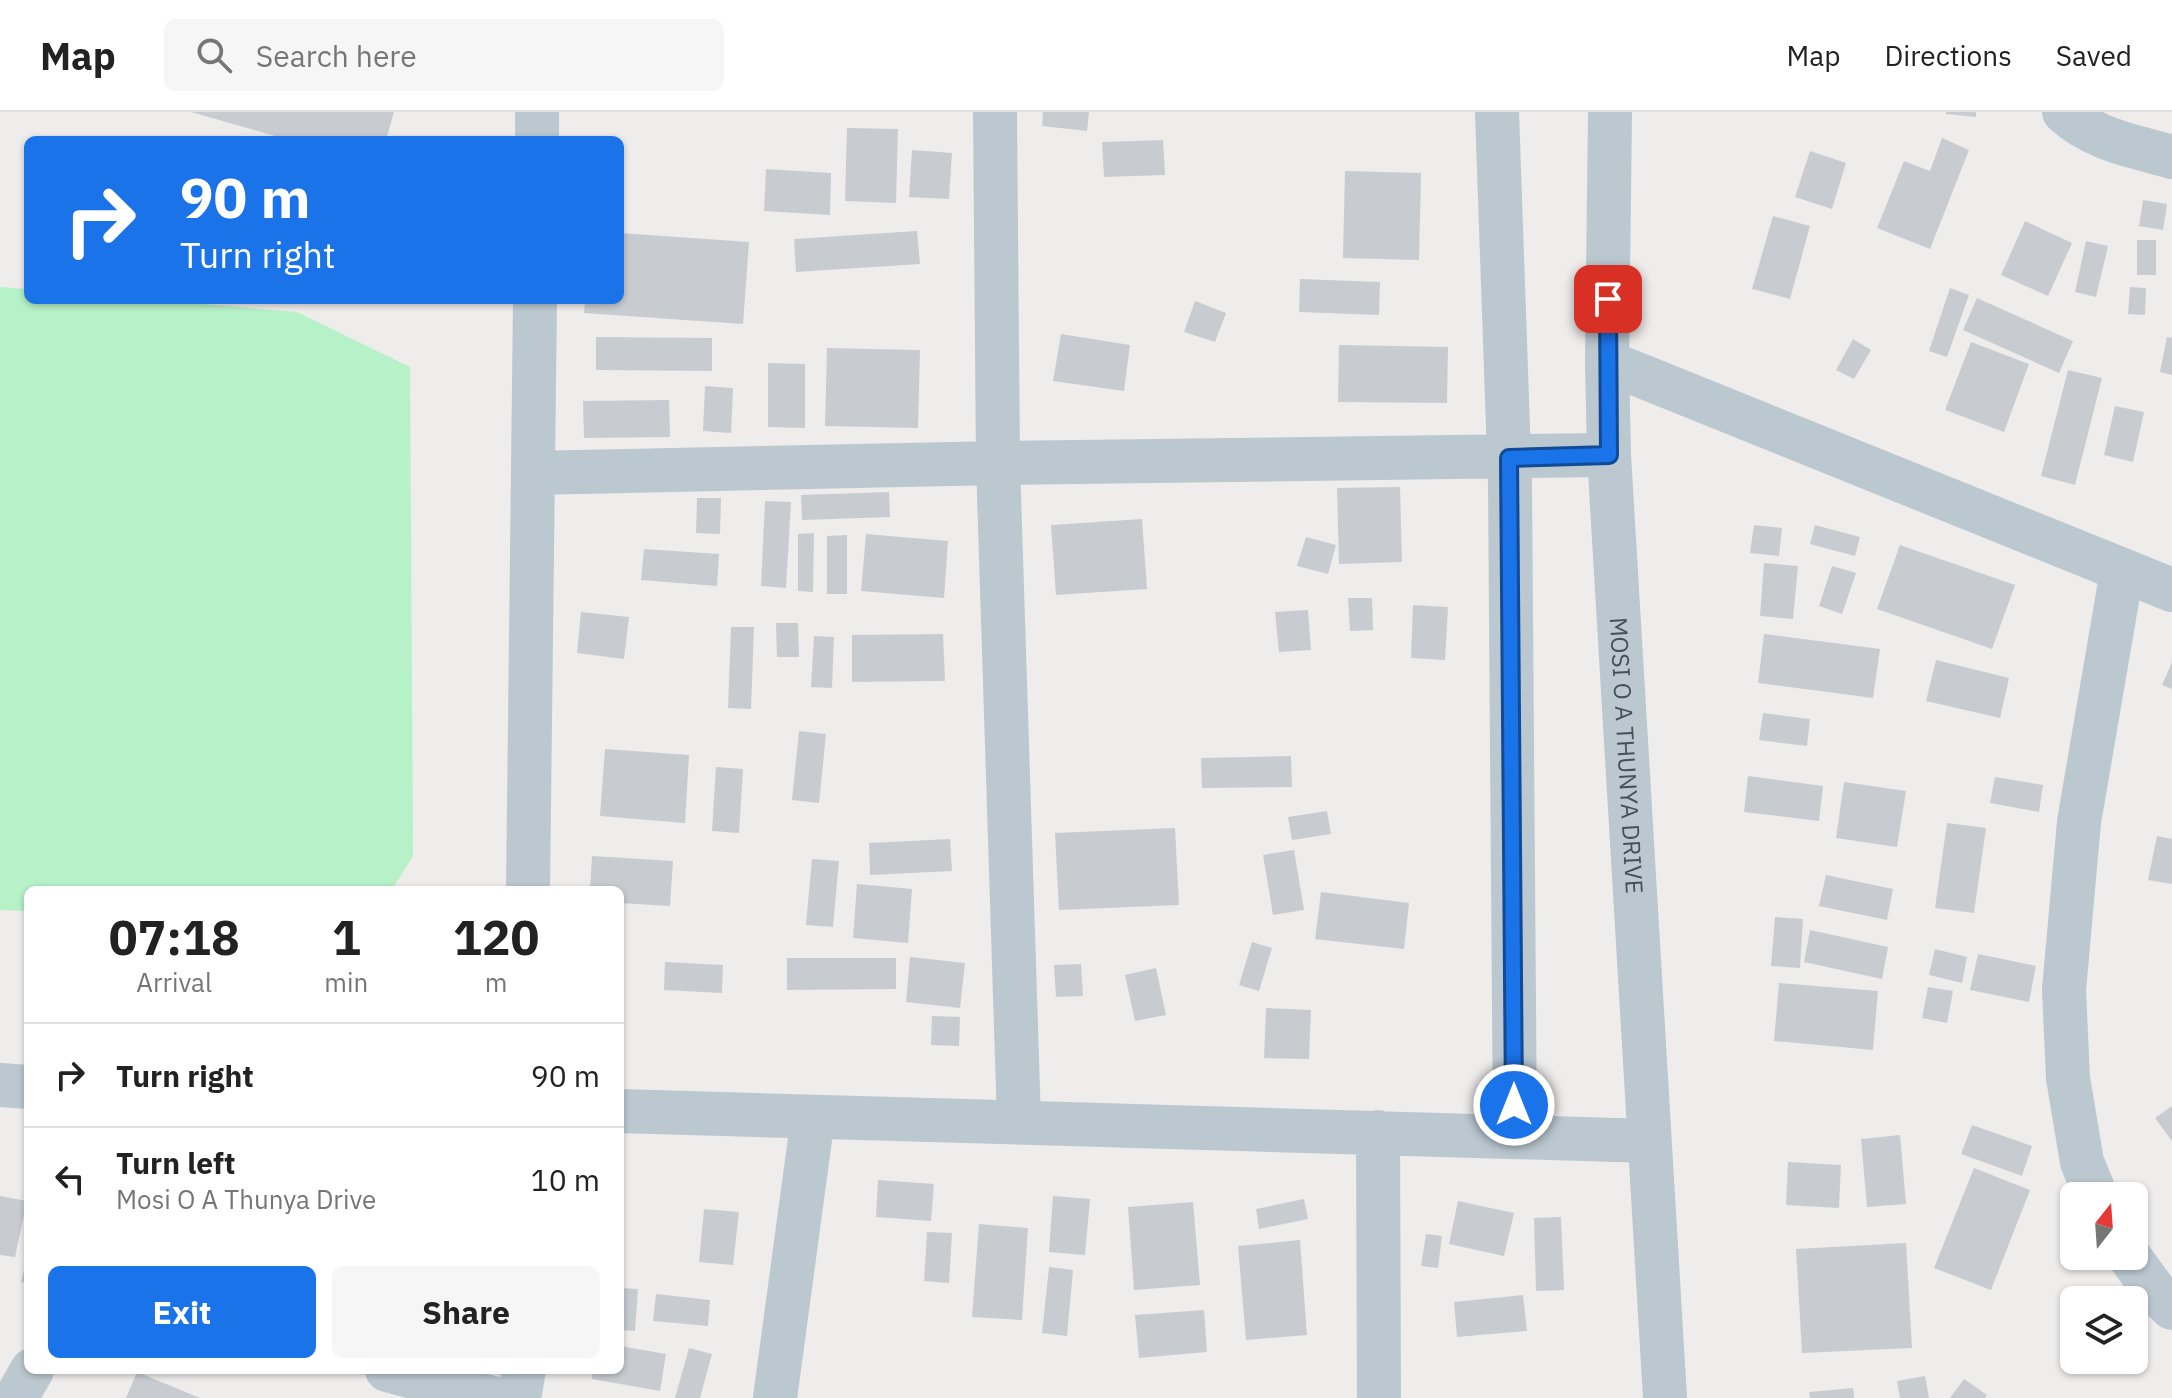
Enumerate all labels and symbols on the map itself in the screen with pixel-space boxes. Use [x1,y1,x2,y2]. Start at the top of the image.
pin [1574,265,1642,333]
street label: MOSI O A THUNYA DRIVE [1603,616,1651,895]
position arrow [1472,1063,1556,1147]
north arrow [2060,1182,2148,1270]

